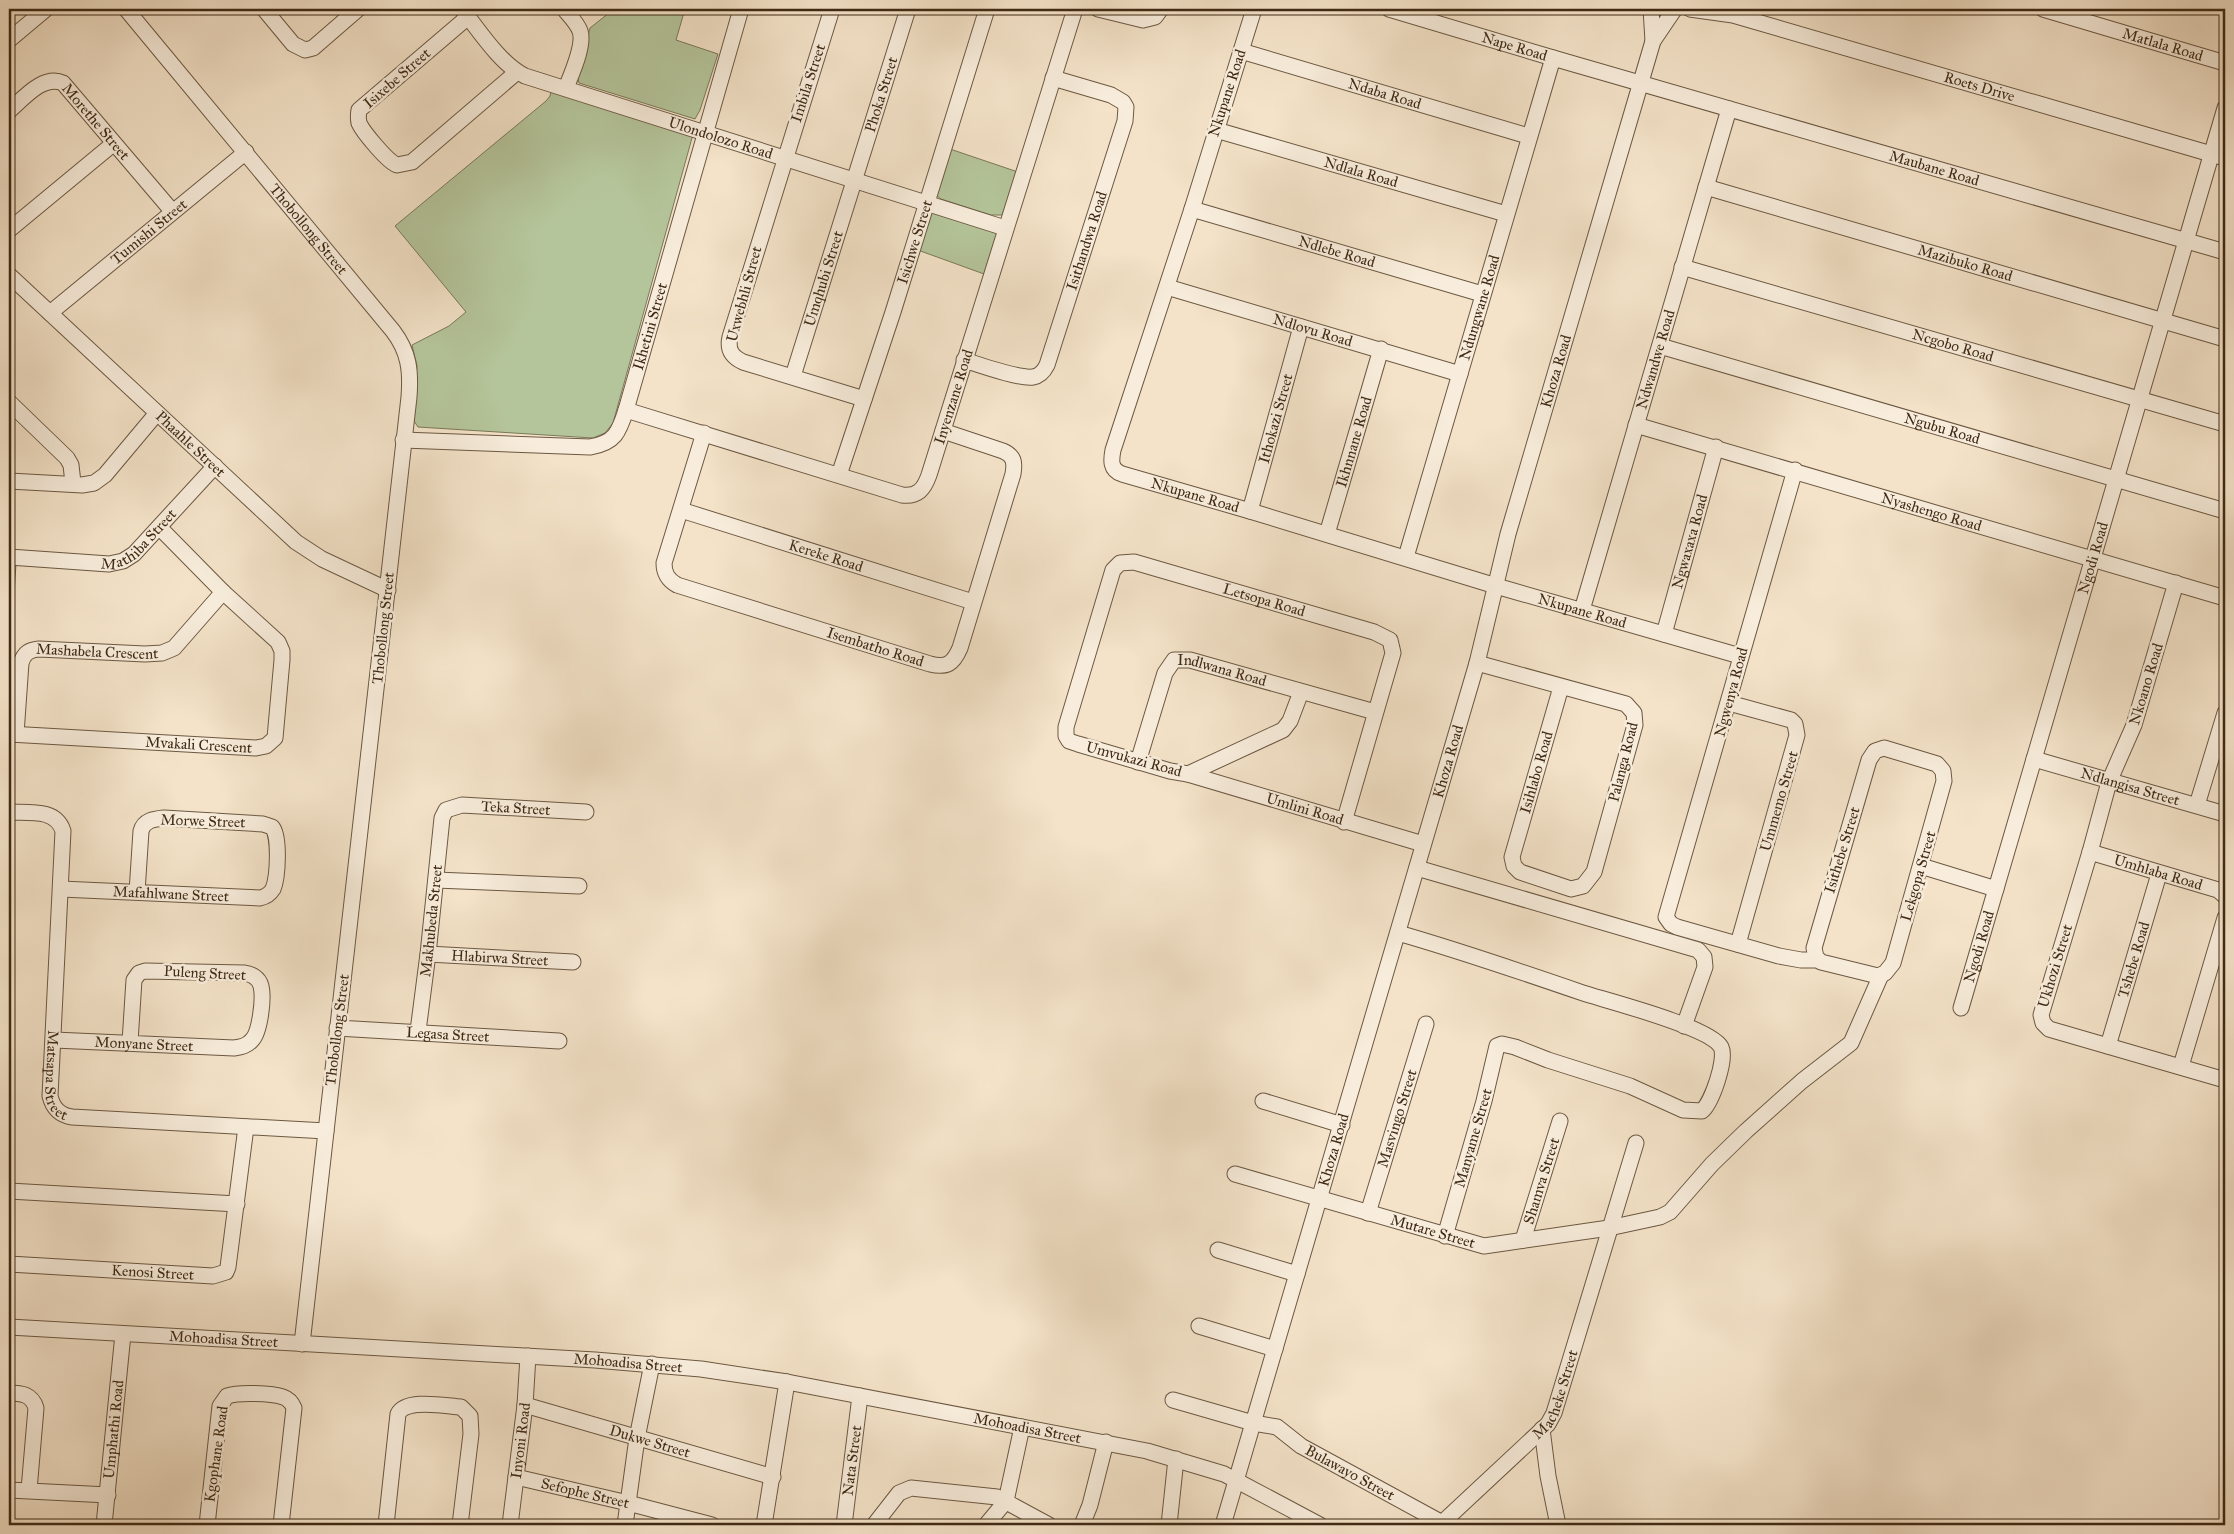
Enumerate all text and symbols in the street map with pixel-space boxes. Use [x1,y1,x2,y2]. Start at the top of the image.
street label: Matlala Road [2120,24,2206,65]
street label: Nape Road [1479,28,1550,65]
street label: Imbila Street [787,41,829,124]
street label: Isixebe Street [360,44,435,112]
street label: Nkupane Road [1204,46,1250,139]
street label: Phoka Street [861,54,902,135]
street label: Roets Drive [1942,68,2017,105]
street label: Ndaba Road [1346,74,1424,113]
street label: Morethe Street [58,79,134,164]
street label: Ulondolozo Road [666,113,776,163]
street label: Maubane Road [1887,147,1982,190]
street label: Ndlala Road [1322,153,1401,191]
street label: Thobollong Street [266,180,352,279]
street label: Isithandwa Road [1062,189,1111,292]
street label: Tumishi Street [107,195,191,268]
street label: Isichwe Street [893,197,936,286]
street label: Umqhubi Street [800,228,847,329]
street label: Ndlebe Road [1296,232,1378,271]
street label: Mazibuko Road [1916,241,2015,285]
street label: Uxwebhli Street [723,244,766,344]
street label: Ndungwane Road [1455,252,1504,362]
street label: Ikhetini Street [629,280,671,372]
street label: Ndwandwe Road [1632,307,1679,411]
street label: Ndlovu Road [1271,310,1355,351]
street label: Ncgobo Road [1910,325,1996,366]
street label: Khoza Road [1537,332,1575,410]
street label: Inyenzane Road [930,347,977,446]
street label: Ithokazi Street [1255,371,1297,465]
street label: Ikhnnane Road [1332,394,1376,489]
street label: Phaahle Street [152,407,230,481]
street label: Ngubu Road [1902,409,1983,448]
street label: Nkupane Road [1149,474,1242,517]
street label: Nyashengo Road [1879,489,1984,535]
street label: Ngwaxaxa Road [1668,492,1712,591]
street label: Mathiba Street [100,505,181,573]
street label: Ngodi Road [2074,519,2112,596]
street label: Kereke Road [787,536,866,576]
street label: Thobollong Street [368,570,398,685]
street label: Letsopa Road [1221,579,1308,621]
street label: Nkupane Road [1536,590,1629,632]
street label: Isembatho Road [825,623,927,671]
street label: Mashabela Crescent [35,640,160,663]
street label: Nkoano Road [2125,641,2167,727]
street label: Ngwenya Road [1710,645,1752,739]
street label: Indlwana Road [1177,651,1269,690]
street label: Palanga Road [1604,720,1642,804]
street label: Khoza Road [1429,722,1467,800]
street label: Isihlabo Road [1516,729,1557,816]
street label: Mvakali Crescent [145,733,253,757]
street label: Umvukazi Road [1084,738,1184,781]
street label: Ummemo Street [1756,748,1802,853]
street label: Ndlangisa Street [2079,764,2182,810]
street label: Umlini Road [1264,789,1346,829]
street label: Teka Street [481,797,552,819]
street label: Isithebe Street [1820,804,1864,896]
street label: Morwe Street [160,811,247,832]
street label: Lekgopa Street [1896,828,1940,923]
street label: Umhlaba Road [2112,851,2205,894]
street label: Makhubeda Street [416,863,446,978]
street label: Mafahlwane Street [112,882,230,906]
street label: Ngodi Road [1960,908,1998,985]
street label: Tshebe Road [2114,919,2154,1000]
street label: Ukhozi Street [2034,921,2076,1010]
street label: Hlabirwa Street [451,946,550,970]
street label: Puleng Street [163,962,247,984]
street label: Thobollong Street [321,972,353,1087]
street label: Legasa Street [406,1023,490,1046]
street label: Matsapa Street [41,1030,71,1125]
street label: Monyane Street [94,1033,194,1055]
street label: Masvingo Street [1373,1066,1421,1170]
street label: Manyame Street [1450,1086,1496,1190]
street label: Khoza Road [1314,1111,1353,1189]
street label: Shamva Street [1519,1135,1564,1226]
street label: Mutare Street [1388,1210,1478,1252]
street label: Kenosi Street [111,1261,195,1284]
street label: Mohoadisa Street [169,1327,279,1351]
street label: Macheke Street [1529,1347,1582,1443]
street label: Mohoadisa Street [573,1350,684,1376]
street label: Umphathi Road [100,1379,127,1480]
street label: Inyoni Road [507,1401,534,1480]
street label: Kgophane Road [200,1404,232,1503]
street label: Mohoadisa Street [972,1409,1083,1447]
street label: Dukwe Street [607,1421,693,1462]
street label: Nata Street [839,1424,865,1497]
street label: Bulawayo Street [1302,1441,1399,1505]
street label: Sefophe Street [539,1474,632,1512]

